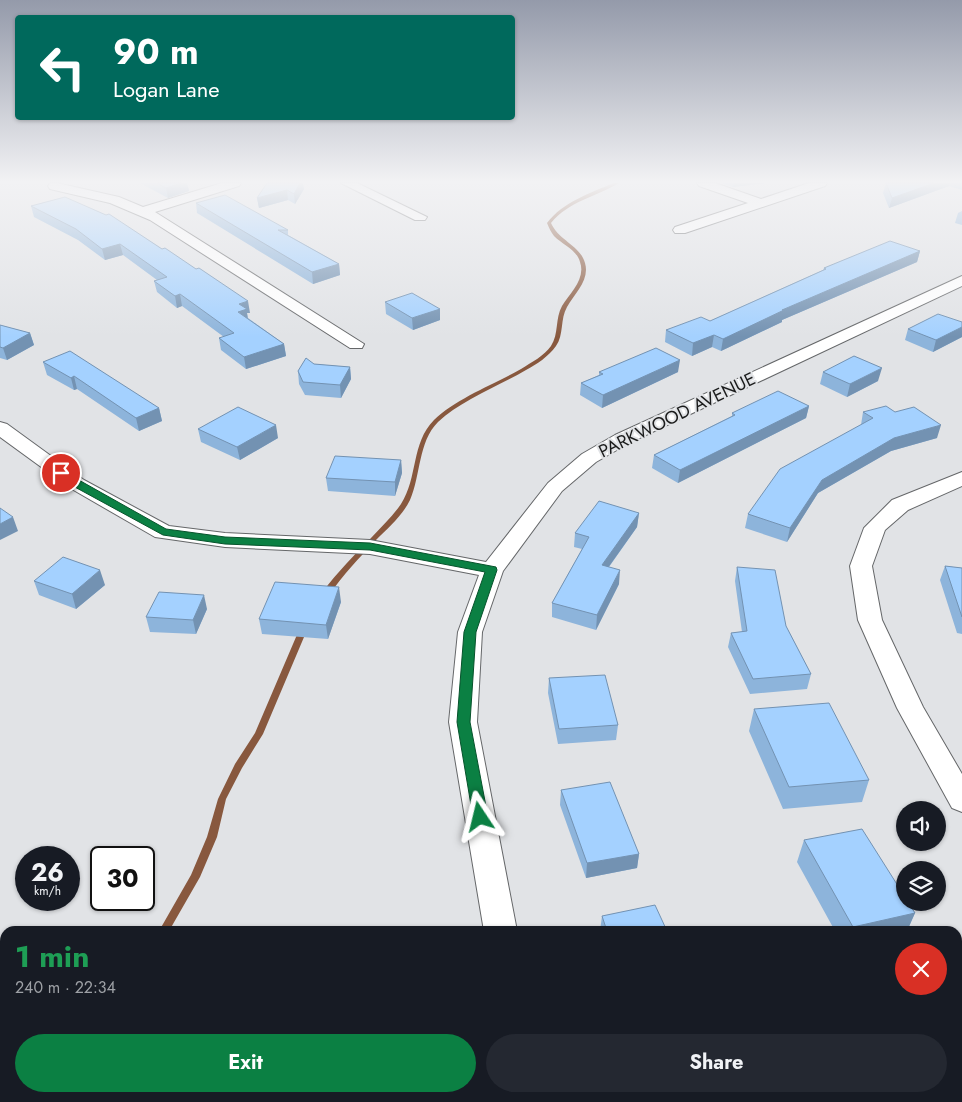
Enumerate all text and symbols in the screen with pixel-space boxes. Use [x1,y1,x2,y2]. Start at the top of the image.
text: 90 m [113,27,199,77]
icon: left [30,35,95,100]
text: Logan Lane [113,73,220,105]
street label: PARKWOOD AVENUE [594,366,760,464]
pin [40,452,82,494]
icon: arrive [47,459,75,487]
position arrow [453,790,505,842]
map controls [896,801,946,911]
button: sound [896,801,946,851]
speed limit sign: 30 [90,846,155,911]
text: 26 [31,854,64,890]
button: layers [896,861,946,911]
text: km/h [34,882,61,900]
text: 1 min [15,935,89,978]
button: close [895,943,947,995]
text: 240 m · 22:34 [15,976,116,999]
button: Exit [15,1034,476,1092]
button: Share [486,1034,947,1092]

